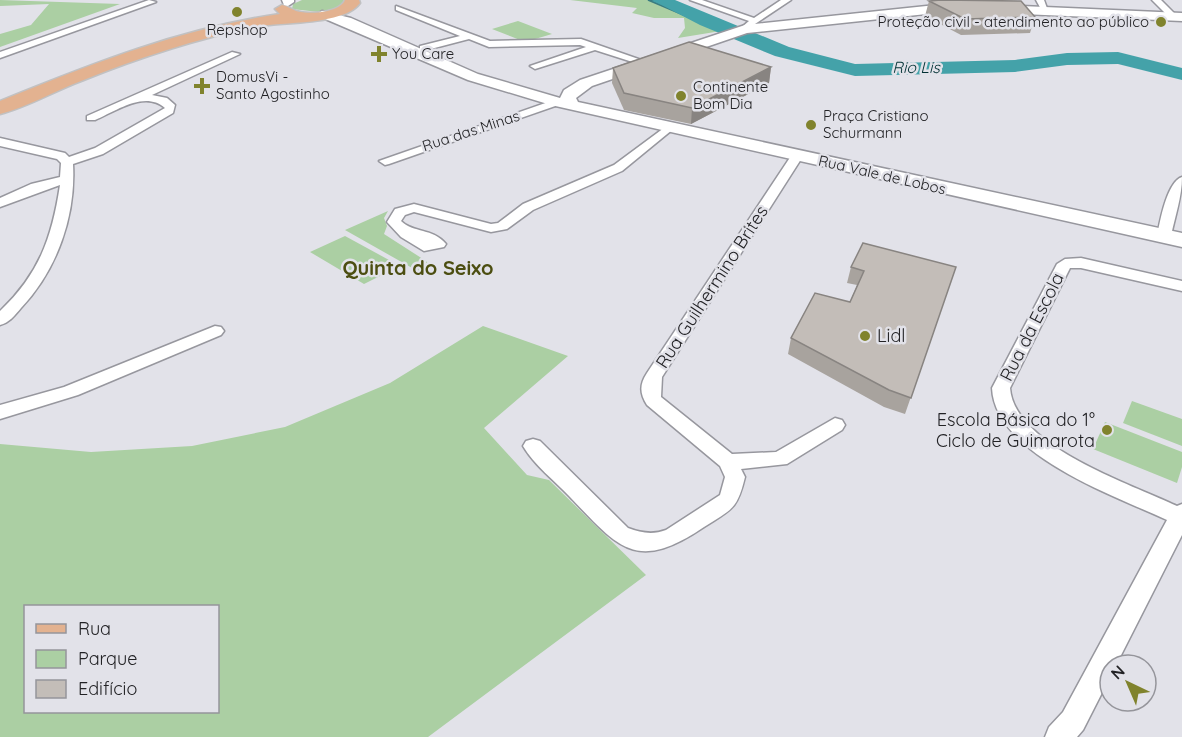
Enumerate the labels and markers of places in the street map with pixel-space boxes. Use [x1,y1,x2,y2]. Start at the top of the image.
marker: Repshop [230,5,244,19]
place label: Proteção civil - atendimento ao público [877,12,1149,31]
marker: Proteção civil - atendimento ao público [1154,15,1168,29]
place label: Repshop [206,20,268,39]
place label: You Care [392,44,454,63]
marker: You Care [370,45,388,63]
place label: DomusVi - Santo Agostinho [216,67,330,103]
marker: DomusVi - Santo Agostinho [193,77,211,95]
place label: Continente Bom Dia [693,77,768,113]
marker: Continente Bom Dia [674,89,688,103]
place label: Praça Cristiano Schurmann [823,106,929,142]
marker: Praça Cristiano Schurmann [804,118,818,132]
place label: Lidl [877,324,905,347]
marker: Lidl [858,329,872,343]
place label: Escola Básica do 1° Ciclo de Guimarota [936,408,1095,452]
marker: Escola Básica do 1° Ciclo de Guimarota [1100,423,1114,437]

